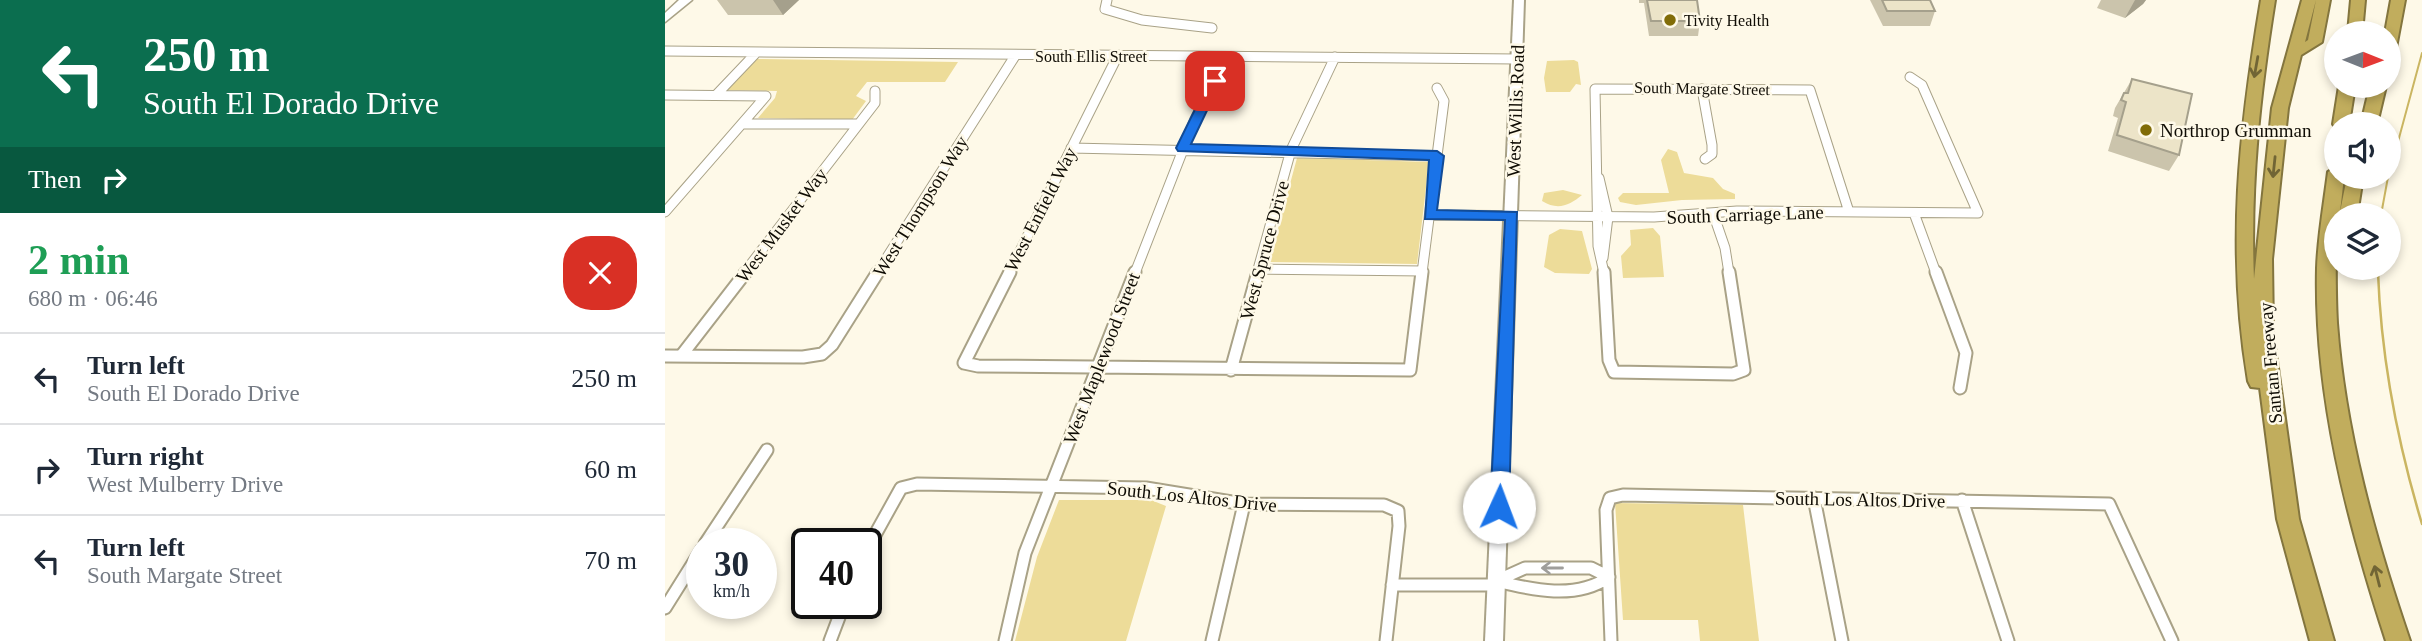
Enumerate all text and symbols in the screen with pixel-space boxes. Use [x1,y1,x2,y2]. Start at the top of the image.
marker: Tivity Health [1662,12,1678,28]
place label: Tivity Health [1684,12,1769,30]
north arrow [2324,21,2401,98]
map controls [2324,21,2401,280]
text: 250 m [143,27,270,82]
icon: left [28,28,119,119]
street label: West Willis Road [1503,44,1528,178]
street label: South Ellis Street [1035,48,1148,65]
pin [1185,51,1245,111]
one-way arrow [2249,55,2262,78]
icon: arrive [1196,62,1234,100]
street label: South Margate Street [1634,79,1771,99]
text: South El Dorado Drive [143,85,439,121]
button: sound [2324,112,2401,189]
place label: Northrop Grumman [2160,120,2312,141]
marker: Northrop Grumman [2138,122,2154,138]
street label: West Thompson Way [869,132,973,281]
street label: West Enfield Way [1000,143,1081,275]
one-way arrow [2267,155,2280,178]
icon: right [95,161,133,199]
street label: West Musket Way [731,163,832,287]
text: Then [28,165,81,194]
street label: West Spruce Drive [1236,178,1293,322]
street label: South Carriage Lane [1666,201,1824,228]
button: layers [2324,203,2401,280]
button: close [563,236,637,310]
text: 2 min [28,237,130,283]
street label: West Maplewood Street [1059,269,1144,447]
text: 680 m · 06:46 [28,286,158,311]
street label: Santan Freeway [2255,301,2286,425]
text: Turn left [87,351,185,380]
icon: left [28,360,66,398]
text: 250 m [571,364,637,393]
text: South El Dorado Drive [87,381,300,406]
text: Turn right [87,442,204,471]
icon: right [28,451,66,489]
text: 60 m [584,455,637,484]
position arrow [1462,470,1536,544]
text: West Mulberry Drive [87,472,283,497]
street label: South Los Altos Drive [1106,477,1278,516]
street label: South Los Altos Drive [1775,488,1945,511]
speed limit sign: 40 [791,528,882,619]
text: Turn left [87,533,185,562]
icon: left [28,542,66,580]
text: 30 [714,545,749,584]
text: 70 m [584,546,637,575]
one-way arrow [1541,561,1564,575]
text: South Margate Street [87,563,282,588]
one-way arrow [2370,565,2383,588]
text: km/h [713,581,750,601]

